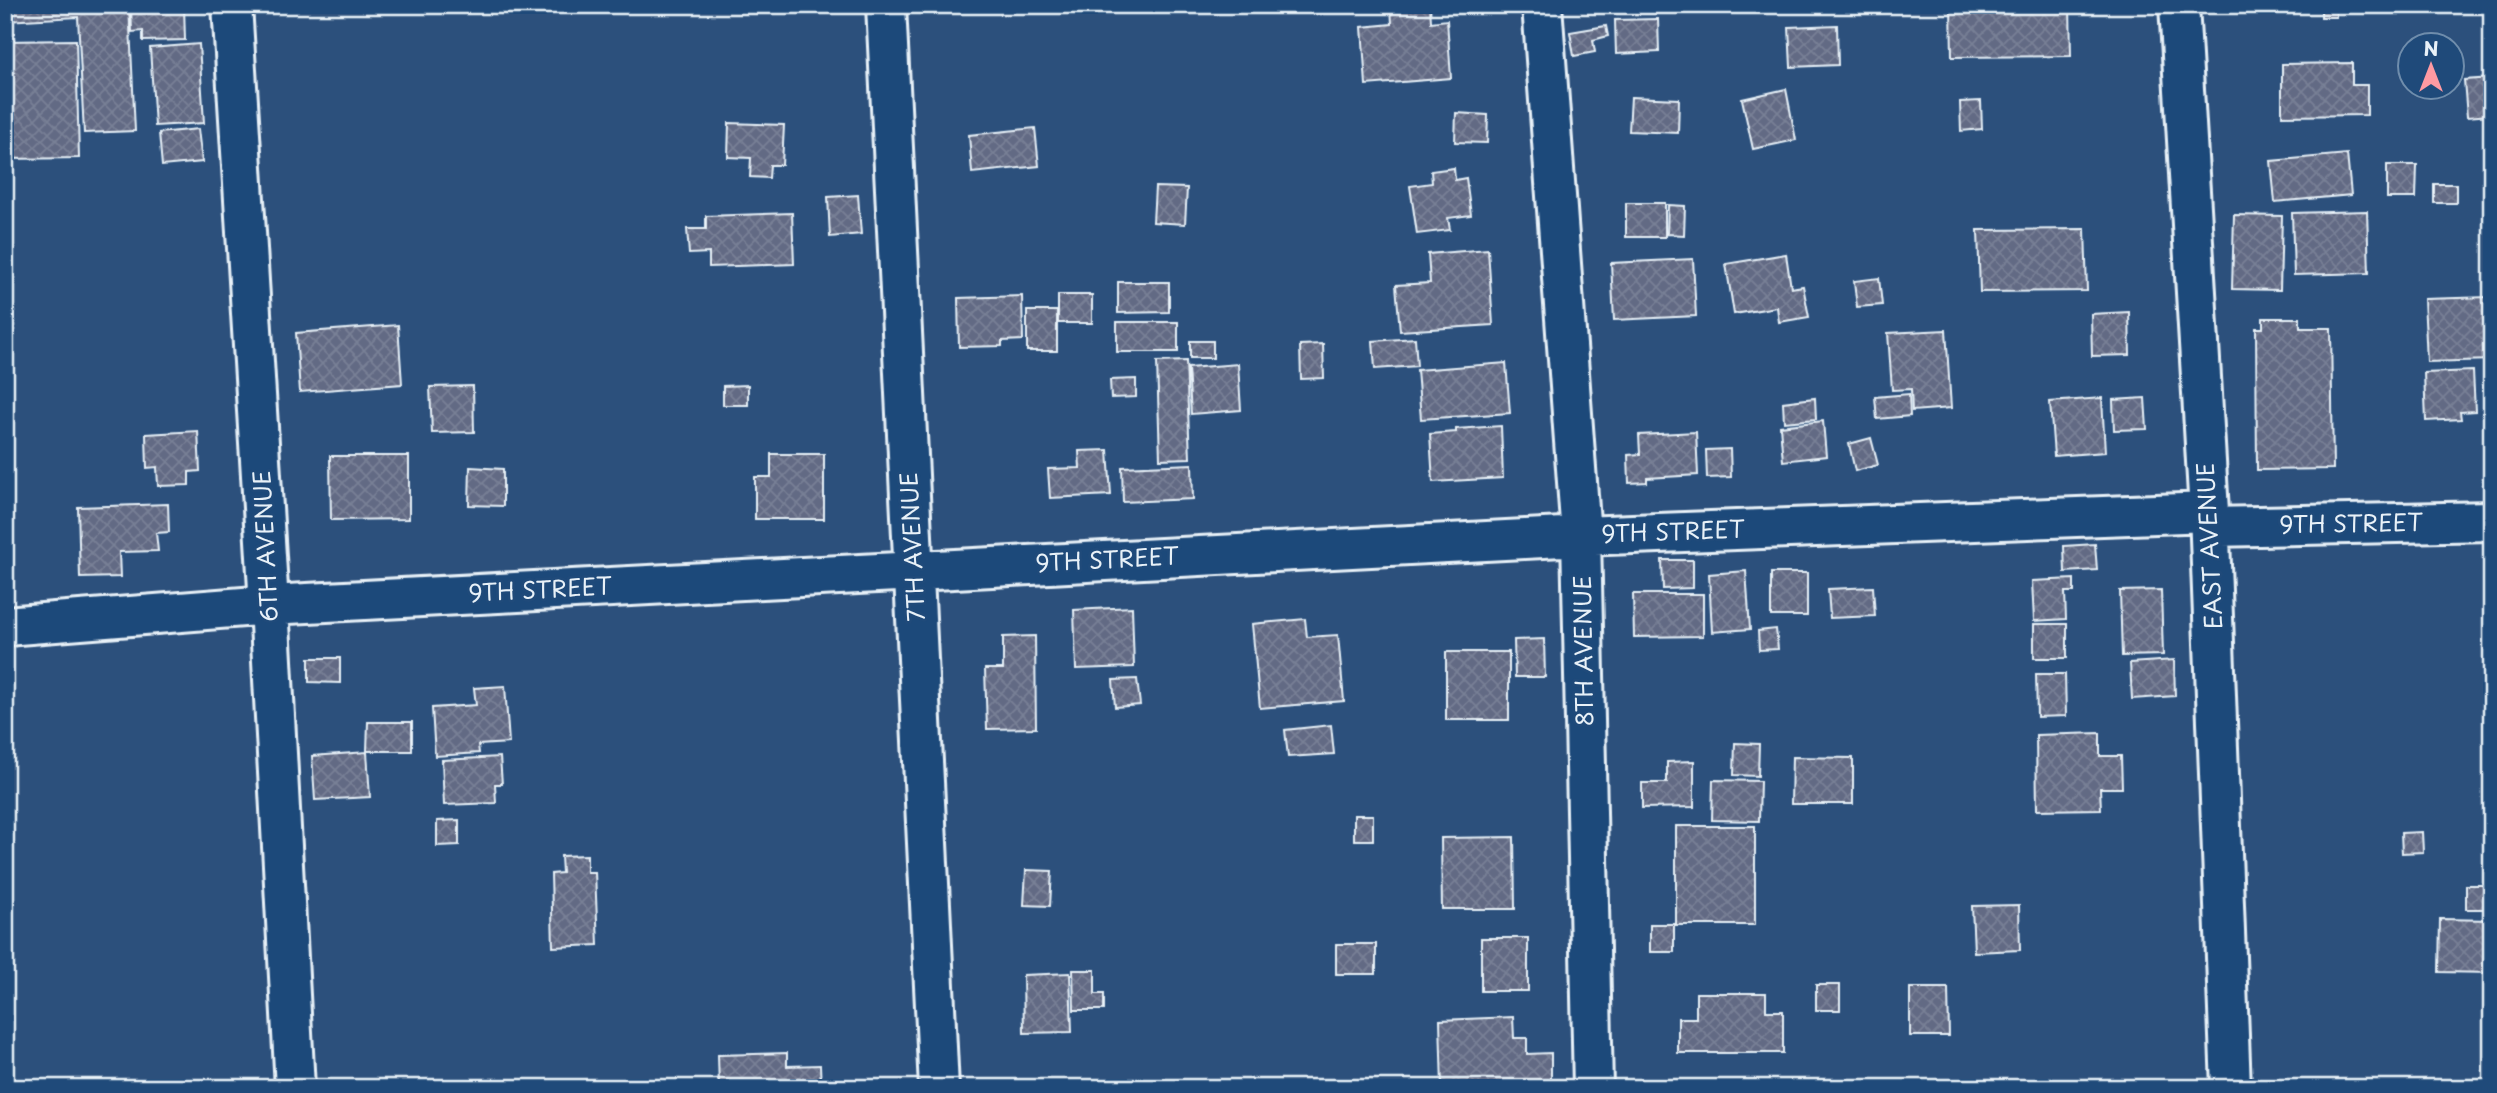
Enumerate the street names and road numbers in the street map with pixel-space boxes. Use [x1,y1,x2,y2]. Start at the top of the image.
street label: EAST AVENUE [2187,462,2230,631]
street label: 6TH AVENUE [243,470,286,623]
street label: 7TH AVENUE [890,471,933,623]
street label: 9TH STREET [2279,504,2423,541]
street label: 9TH STREET [1601,510,1746,550]
street label: 9TH STREET [1034,537,1180,580]
street label: 9TH STREET [467,567,613,610]
street label: 8TH AVENUE [1564,575,1601,727]

